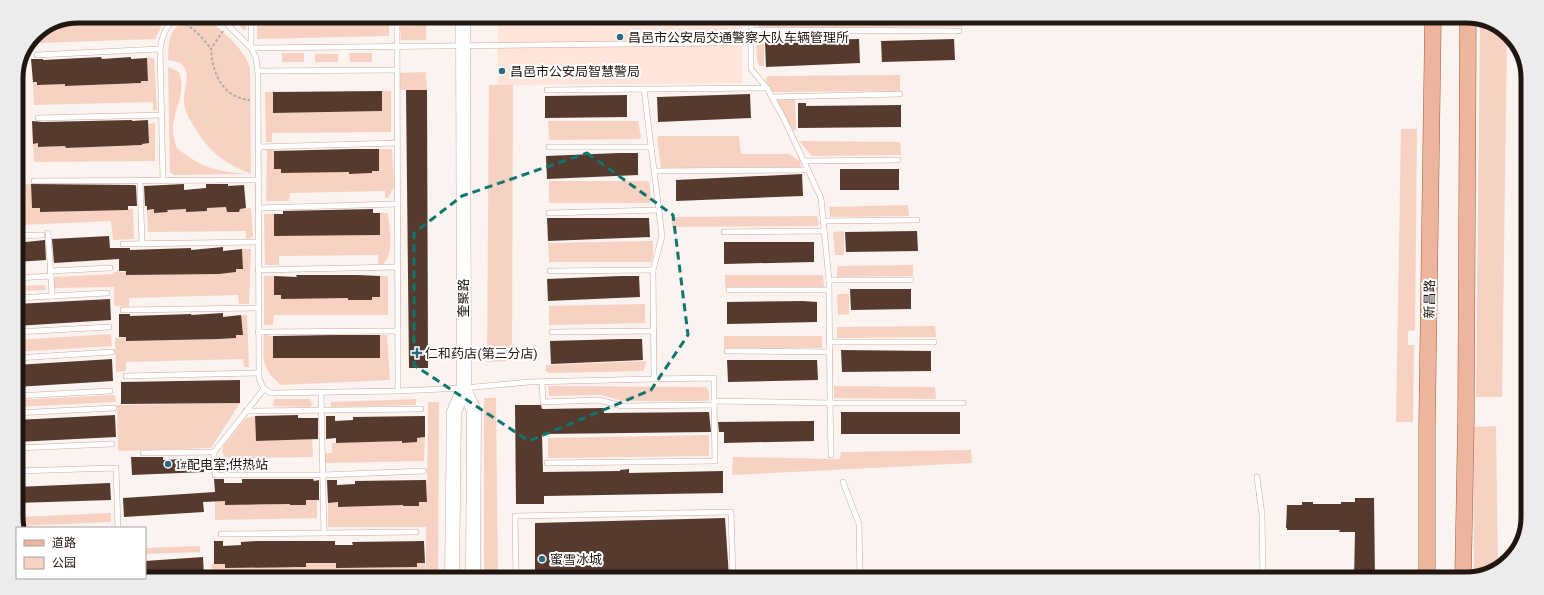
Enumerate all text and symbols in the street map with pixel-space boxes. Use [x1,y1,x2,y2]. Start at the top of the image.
place label: 昌邑市公安局交通警察大队车辆管理所 [628,30,849,45]
marker: 昌邑市公安局交通警察大队车辆管理所 [615,32,625,42]
place label: 昌邑市公安局智慧警局 [510,64,640,79]
marker: 昌邑市公安局智慧警局 [497,66,507,76]
street label: 奎聚路 [456,278,471,318]
street label: 新昌路 [1422,279,1437,319]
place label: 仁和药店(第三分店) [425,346,538,362]
marker: 仁和药店(第三分店) [412,348,422,358]
place label: 1#配电室;供热站 [176,457,268,472]
marker: 1#配电室;供热站 [163,459,173,469]
legend [16,527,146,579]
text: 道路 [52,536,76,550]
place label: 蜜雪冰城 [550,552,602,567]
marker: 蜜雪冰城 [537,554,547,564]
text: 公园 [52,556,76,570]

